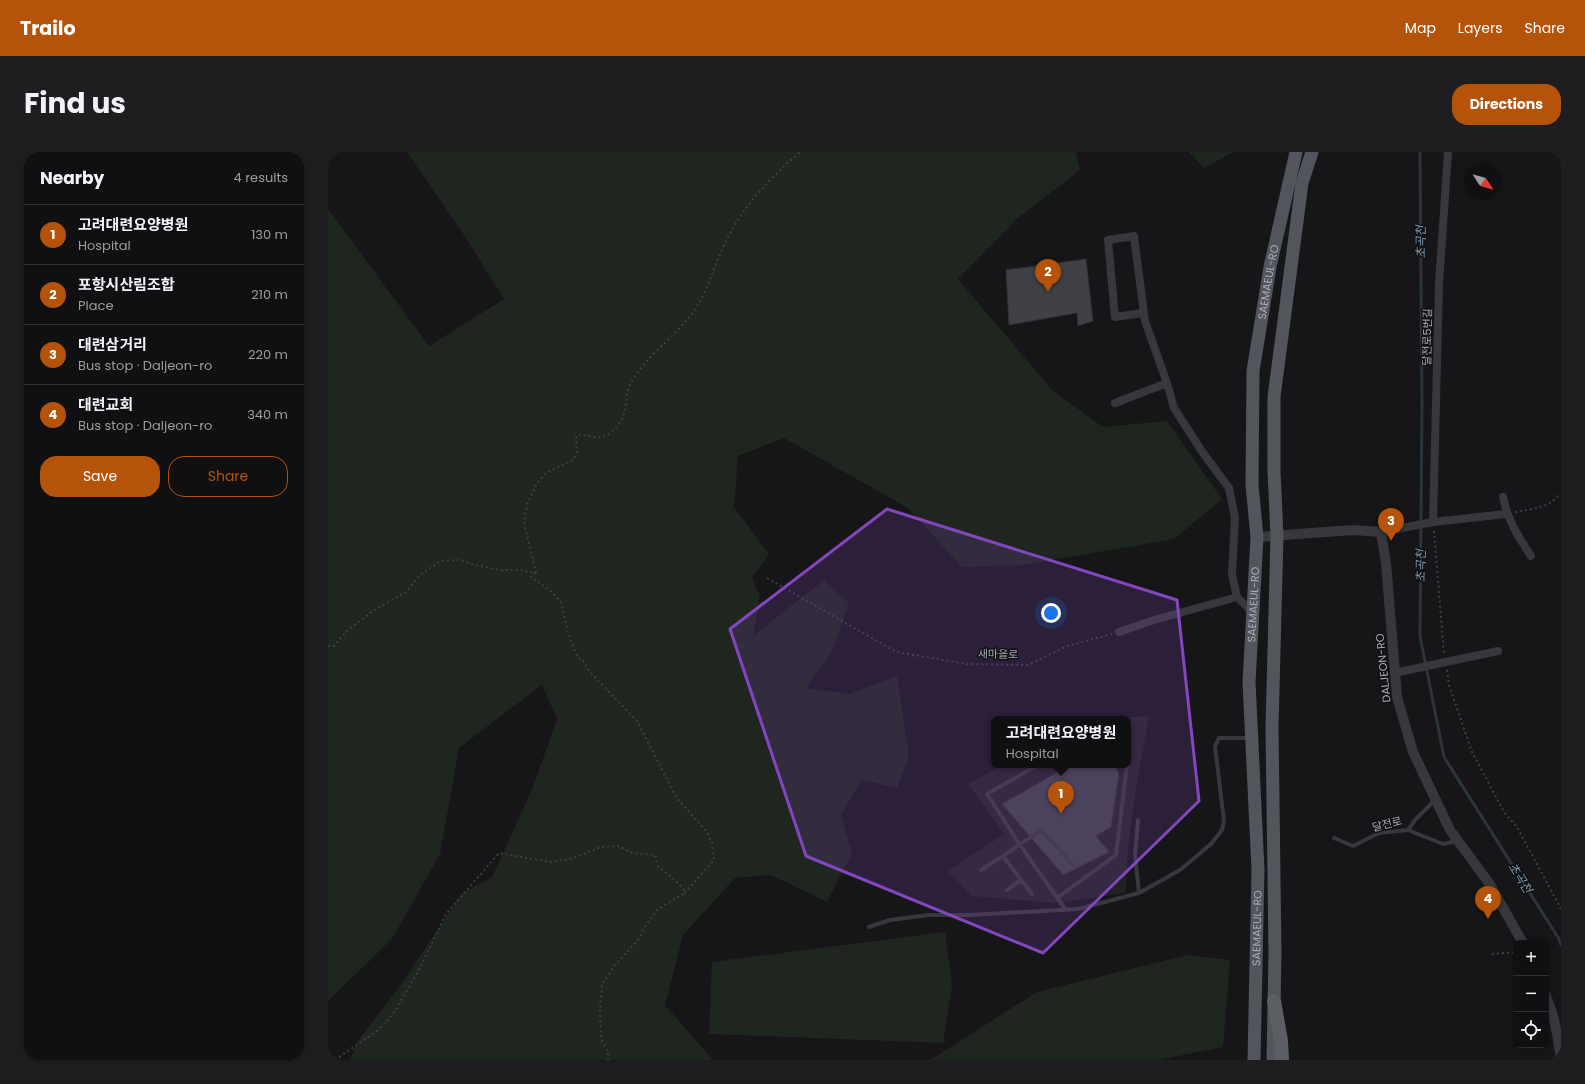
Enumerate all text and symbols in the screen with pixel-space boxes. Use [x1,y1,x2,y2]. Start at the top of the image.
text: Trailo [20,15,76,42]
text: Map [1405,18,1436,38]
text: Layers [1458,18,1502,38]
text: Share [1524,18,1565,38]
text: Find us [24,84,126,123]
button: Directions [1452,84,1561,125]
north arrow [1465,164,1501,200]
text: Nearby [40,166,104,190]
text: 4 results [234,168,288,187]
text: 고려대련요양병원 [78,214,188,235]
water label: 초곡천 [1412,223,1429,259]
text: 1 [51,225,55,244]
text: 130 m [251,225,288,244]
text: Hospital [78,236,131,255]
street label: SAEMAEUL-RO [1254,243,1283,321]
pin: 2 [1035,259,1061,292]
text: 포항시산림조합 [78,274,175,295]
text: 2 [49,285,57,304]
text: 210 m [251,285,288,304]
text: Place [78,296,113,315]
street label: 달전로5번길 [1418,308,1436,366]
text: 대련삼거리 [78,334,147,355]
text: 3 [49,345,57,364]
text: 220 m [248,345,288,364]
text: Bus stop · Daljeon-ro [78,356,212,375]
text: 대련교회 [78,394,133,415]
text: 4 [49,405,57,424]
text: 340 m [247,405,288,424]
text: Bus stop · Daljeon-ro [78,416,212,435]
button: Save [40,456,160,497]
button: Share [168,456,288,497]
pin: 3 [1378,508,1404,541]
water label: 초곡천 [1412,547,1429,583]
street label: SAEMAEUL-RO [1243,566,1263,643]
your location [1041,603,1061,623]
street label: DALJEON-RO [1371,632,1395,703]
street label: 새마을로 [978,646,1018,662]
popup [991,716,1131,768]
text: 고려대련요양병원 [1006,722,1116,743]
text: Hospital [1006,744,1059,763]
pin: 1 [1048,781,1074,814]
street label: 달전로 [1370,813,1404,835]
water label: 초곡천 [1504,859,1537,898]
pin: 4 [1475,886,1501,919]
street label: SAEMAEUL-RO [1248,890,1266,966]
map controls [1513,940,1549,1048]
button: + [1513,940,1549,976]
button: − [1513,976,1549,1012]
button: locate [1513,1012,1549,1048]

